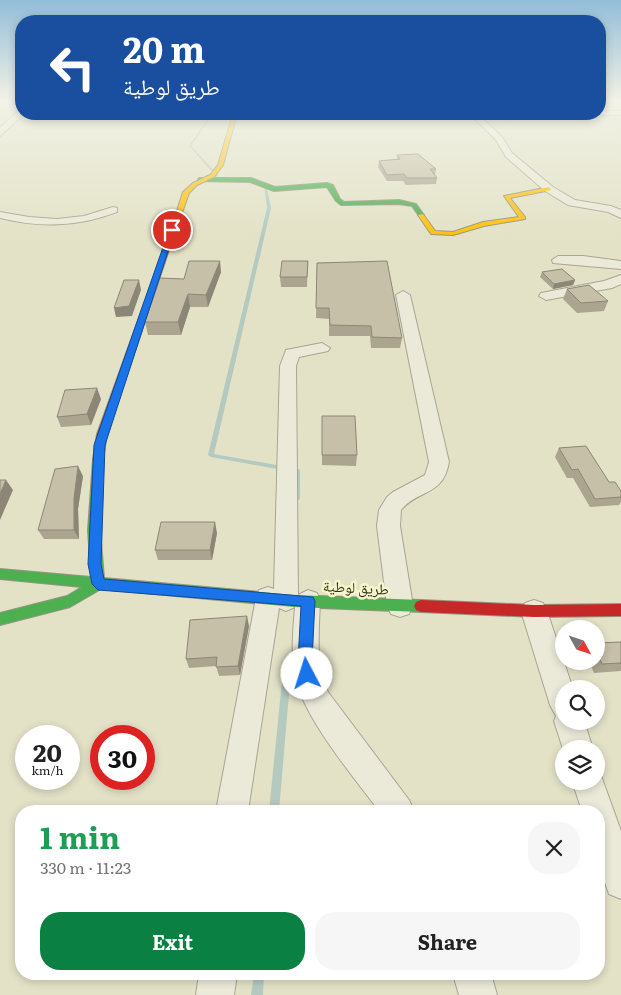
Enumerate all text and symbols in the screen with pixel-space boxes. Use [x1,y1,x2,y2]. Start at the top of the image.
text: 20 m [123,22,205,74]
icon: left [40,35,105,100]
text: طريق لوطية [123,69,220,102]
pin [151,209,193,251]
icon: arrive [158,216,186,244]
street label: طريق لوطية [323,573,390,600]
north arrow [555,620,605,670]
map controls [555,620,605,790]
position arrow [280,647,332,699]
button: search [555,680,605,730]
speed limit sign: 30 [90,725,155,790]
text: 20 [33,733,62,770]
button: layers [555,740,605,790]
text: km/h [32,761,63,779]
text: 1 min [40,814,120,858]
button: close [528,822,580,874]
text: 330 m · 11:23 [40,855,132,879]
button: Exit [40,912,305,970]
button: Share [315,912,580,970]

